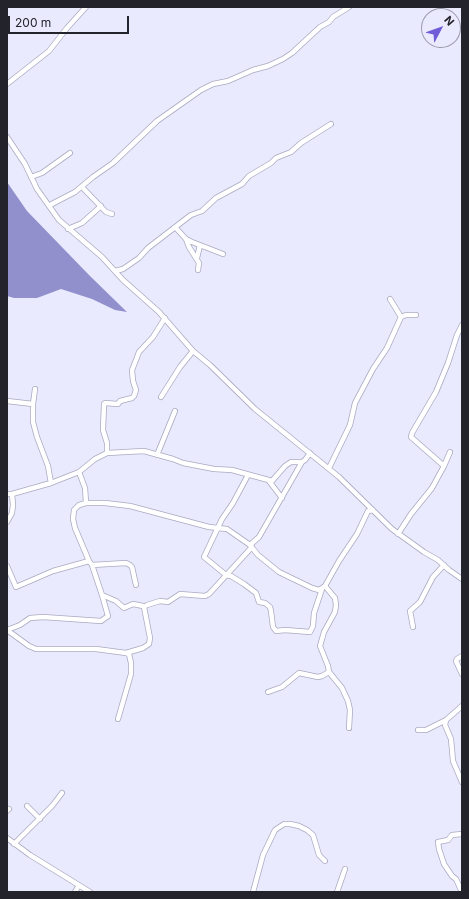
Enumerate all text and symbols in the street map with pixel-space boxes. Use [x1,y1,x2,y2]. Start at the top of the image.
scale bar [10,8,131,34]
north arrow [421,8,461,48]
text: N [441,13,457,29]
text: 200 m [15,15,51,30]

